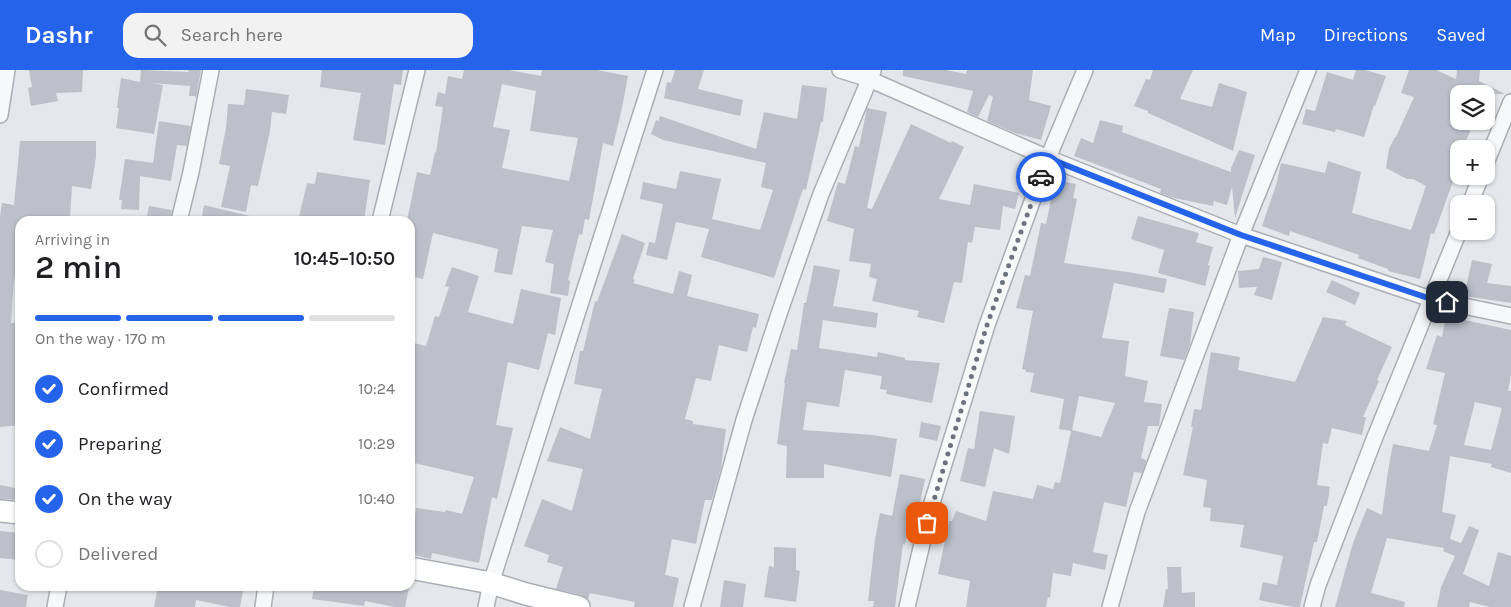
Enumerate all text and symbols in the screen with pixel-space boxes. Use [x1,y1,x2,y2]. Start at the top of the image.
search box [123,13,473,58]
text: Dashr [25,21,93,49]
icon: search [141,21,169,49]
text: Search here [181,24,283,46]
text: Map [1260,24,1296,46]
text: Directions [1324,24,1408,46]
text: Saved [1436,24,1486,46]
map controls [1450,85,1495,240]
button: layers [1450,85,1495,130]
button: + [1450,140,1495,185]
courier [1016,152,1066,202]
icon: car [1027,163,1055,191]
button: − [1450,195,1495,240]
text: Arriving in [35,230,110,249]
text: 10:45–10:50 [294,248,395,270]
text: 2 min [35,249,122,286]
pin [1426,281,1468,323]
icon: home [1433,288,1461,316]
text: On the way · 170 m [35,329,166,348]
icon: check [35,375,63,403]
text: Confirmed [78,378,169,400]
text: 10:24 [358,379,395,398]
icon: check [35,430,63,458]
text: Preparing [78,433,161,455]
text: 10:29 [358,434,395,453]
icon: check [35,485,63,513]
text: On the way [78,488,172,510]
text: 10:40 [358,489,395,508]
pin [906,502,948,544]
icon: bag [913,509,941,537]
text: Delivered [78,543,158,565]

